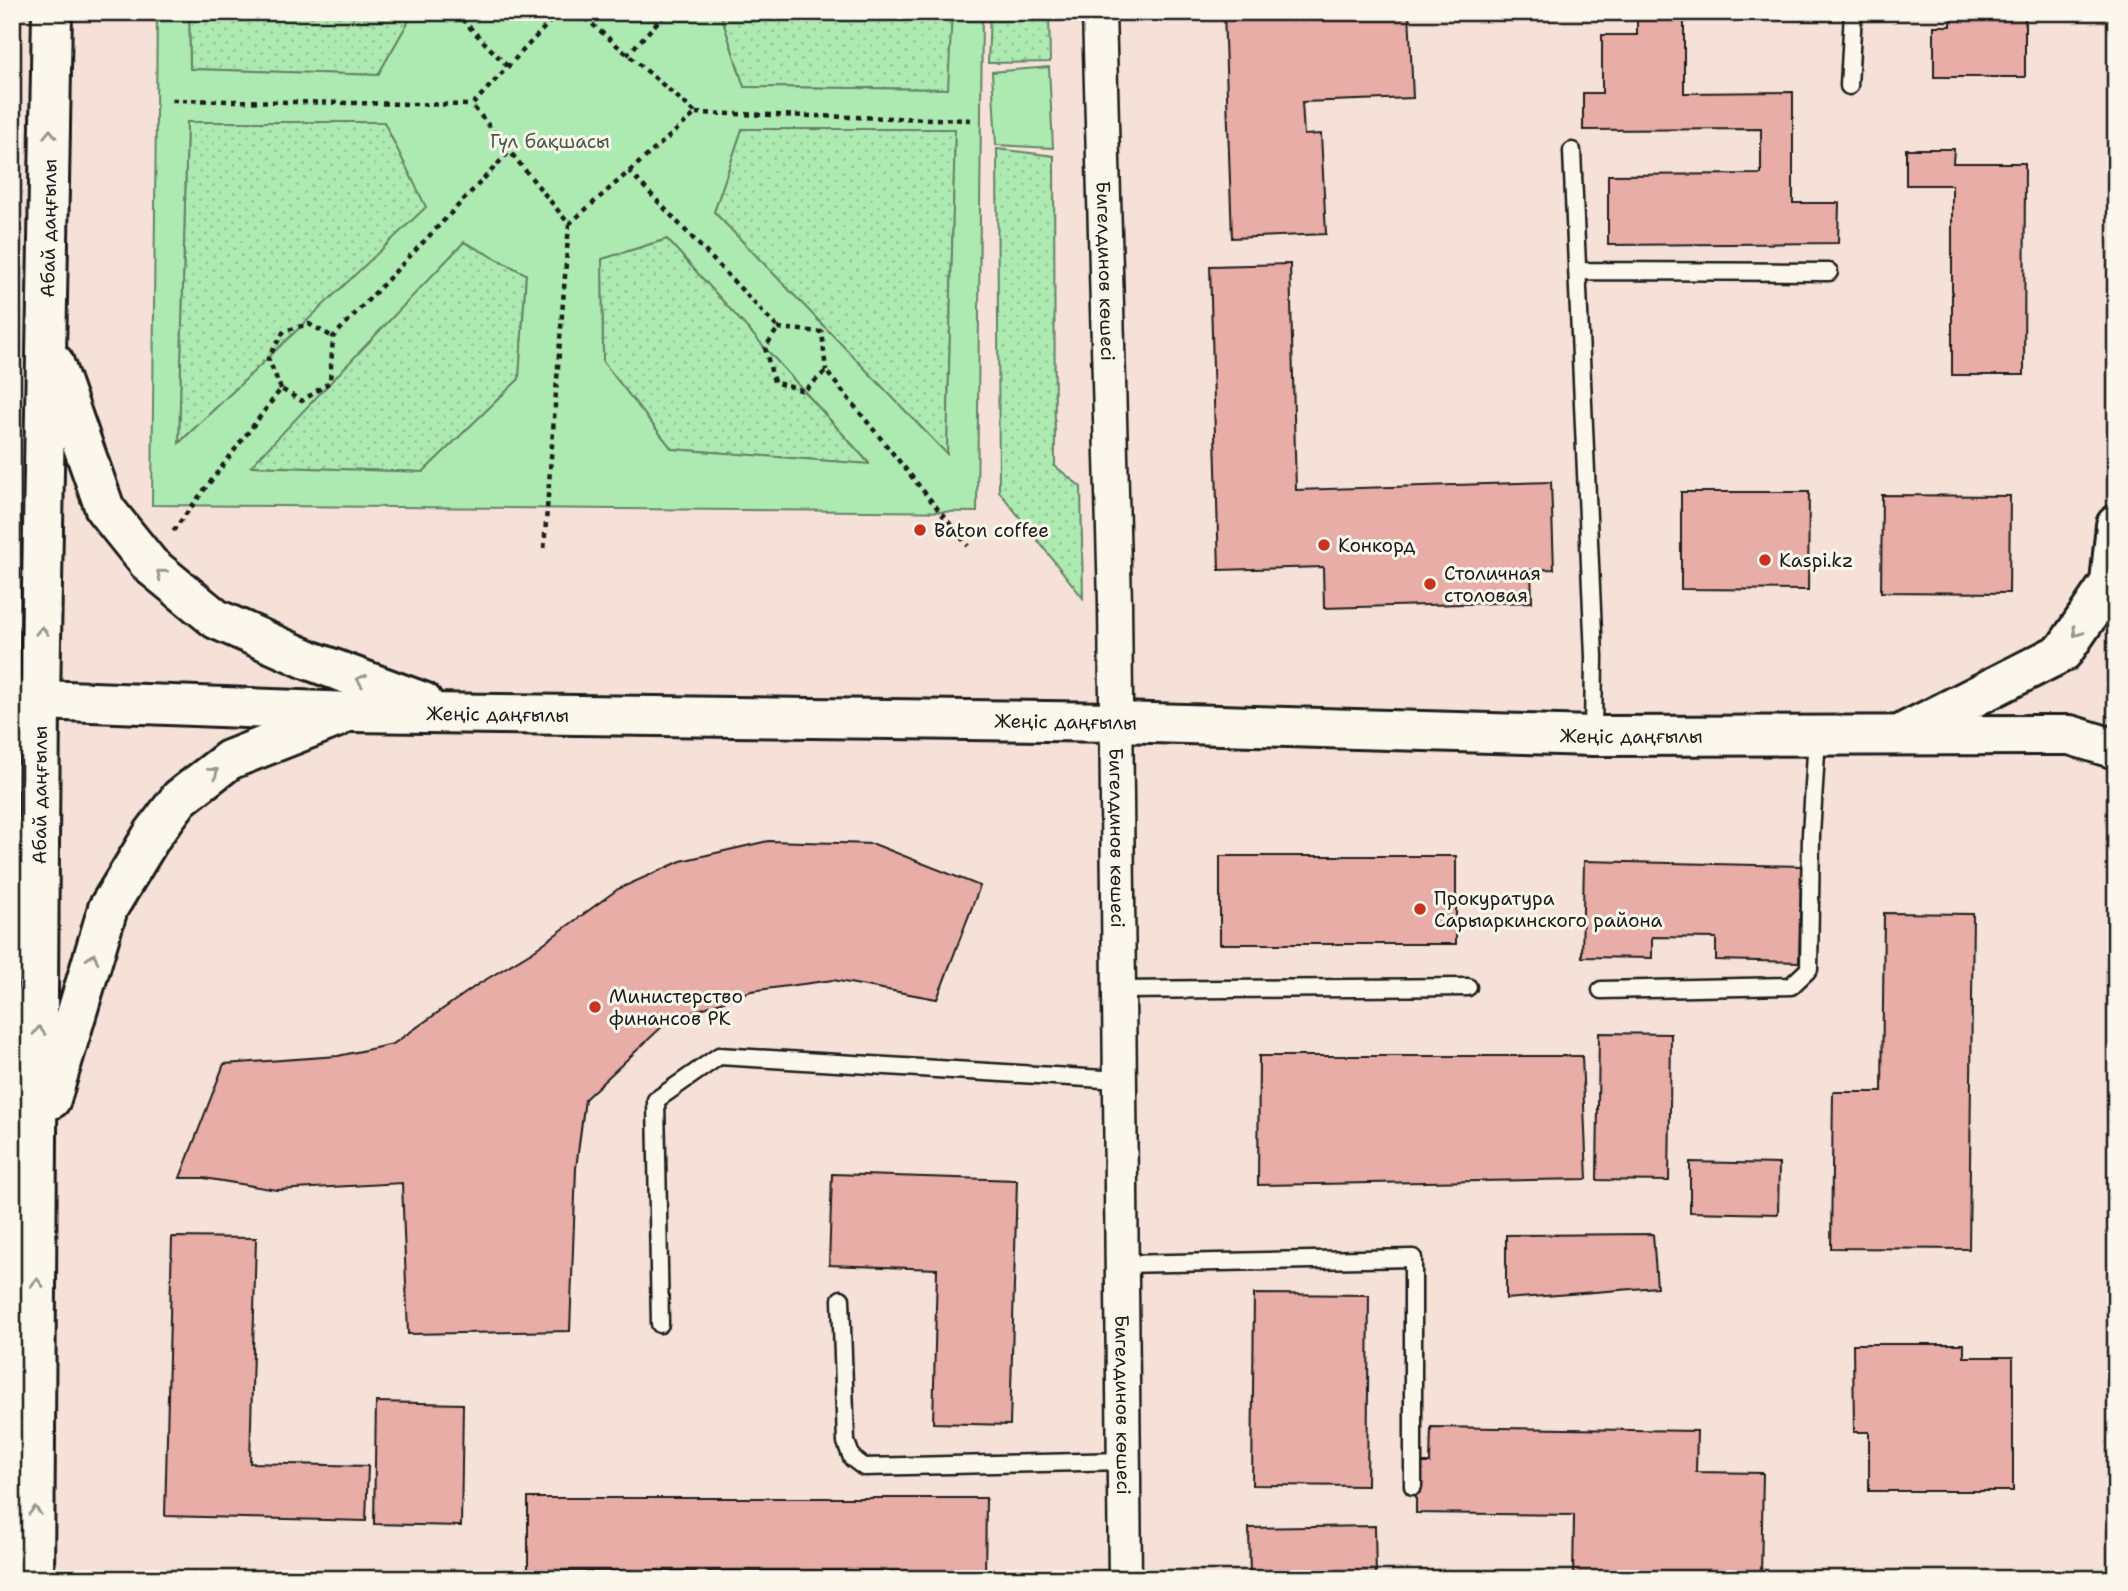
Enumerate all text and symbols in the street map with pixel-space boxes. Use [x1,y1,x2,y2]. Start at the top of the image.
one-way arrow [42,129,57,140]
park label: Гүл бақшасы [490,129,610,154]
street label: Абай даңғылы [35,158,62,298]
street label: Бигелдинов көшесі [1091,180,1120,361]
place label: Baton coffee [934,518,1049,543]
marker: Baton coffee [912,522,928,538]
place label: Конкорд [1338,533,1416,558]
marker: Конкорд [1316,537,1332,553]
place label: Kaspi.kz [1779,548,1853,573]
marker: Kaspi.kz [1757,552,1773,568]
place label: Столичная столовая [1444,561,1541,608]
one-way arrow [157,570,170,582]
marker: Столичная столовая [1422,576,1438,592]
one-way arrow [2073,624,2085,637]
one-way arrow [34,626,50,636]
one-way arrow [355,674,367,688]
street label: Жеңіс даңғылы [426,701,569,728]
street label: Жеңіс даңғылы [994,708,1137,736]
street label: Жеңіс даңғылы [1560,723,1703,749]
street label: Абай даңғылы [27,726,53,865]
street label: Бигелдинов көшесі [1103,747,1130,928]
one-way arrow [206,767,219,780]
place label: Прокуратура Сарыаркинского района [1434,886,1663,933]
marker: Прокуратура Сарыаркинского района [1412,901,1428,917]
one-way arrow [84,953,99,965]
place label: Министерство финансов РК [609,984,743,1031]
marker: Министерство финансов РК [587,999,603,1015]
one-way arrow [31,1025,47,1036]
one-way arrow [29,1277,45,1288]
street label: Бигелдинов көшесі [1109,1314,1136,1495]
one-way arrow [27,1505,43,1515]

